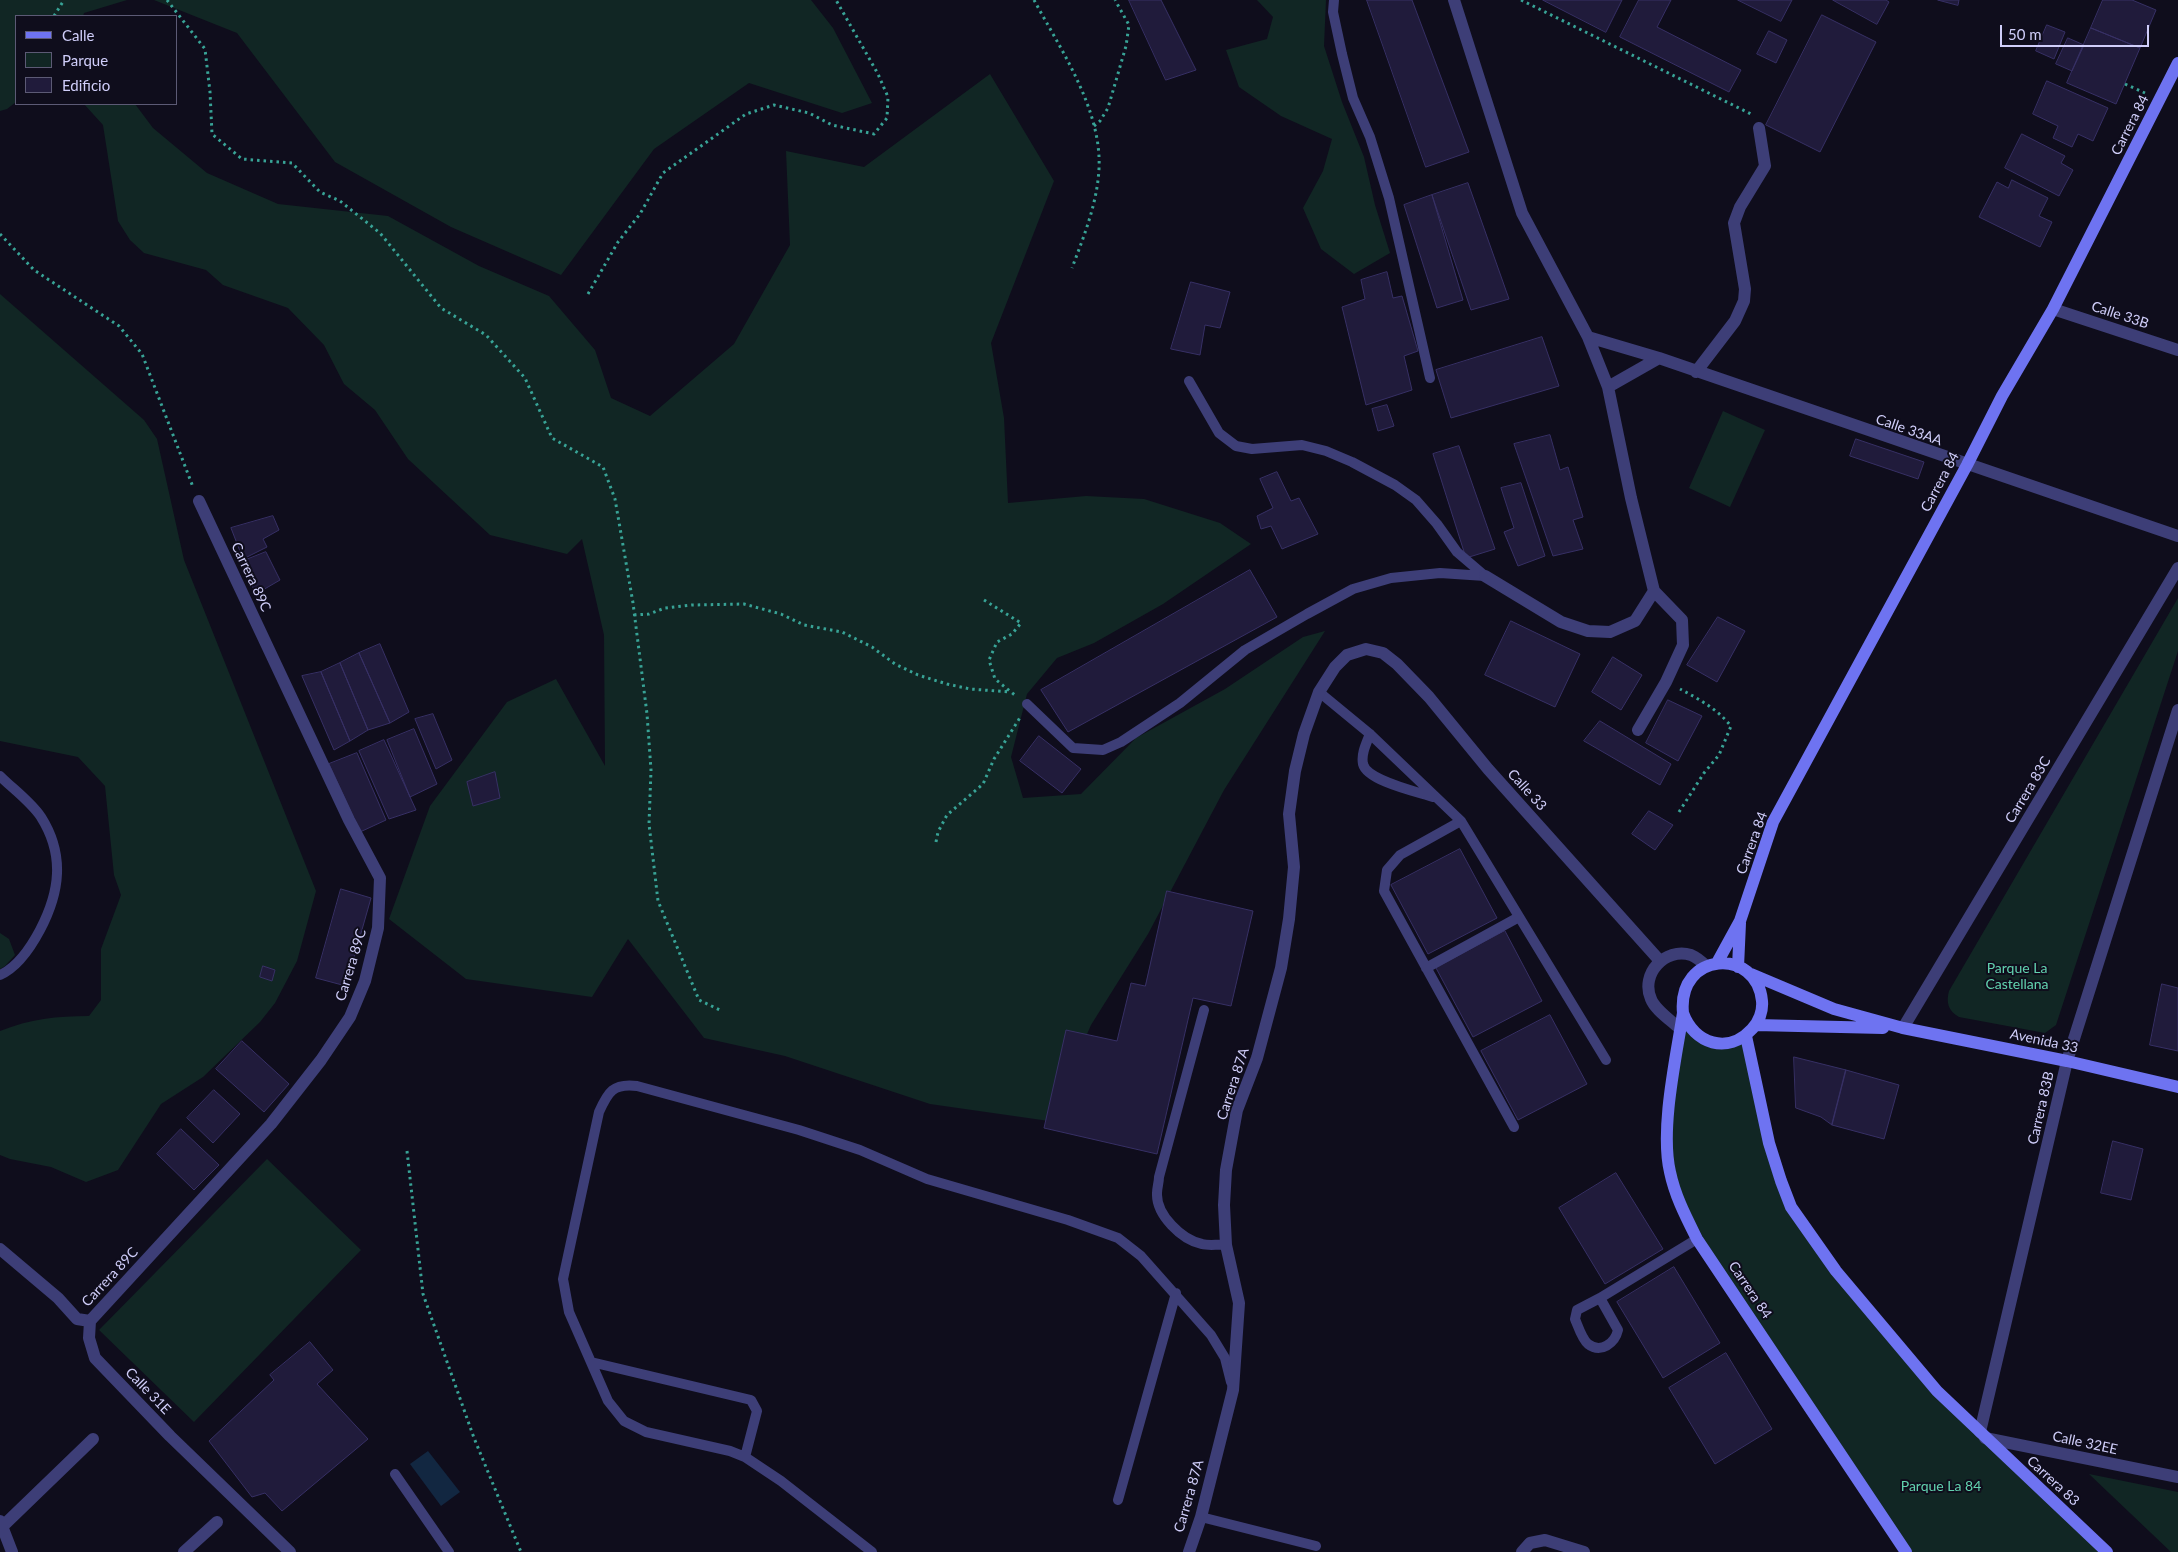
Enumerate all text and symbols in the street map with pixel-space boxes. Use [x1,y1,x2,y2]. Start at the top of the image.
legend [15,15,178,105]
scale bar [2003,15,2152,47]
text: 50 m [2008,25,2042,43]
text: Calle [62,26,94,44]
text: Parque [62,51,108,69]
text: Edificio [62,76,110,94]
street label: Carrera 84 [2108,92,2152,158]
street label: Calle 33B [2089,298,2151,332]
street label: Calle 33AA [1874,411,1944,449]
street label: Carrera 84 [1917,449,1963,515]
street label: Carrera 89C [228,540,274,614]
street label: Carrera 83C [2002,754,2054,826]
street label: Calle 33 [1504,766,1550,814]
street label: Carrera 84 [1733,809,1771,877]
street label: Carrera 89C [332,927,370,1003]
park label: Parque La Castellana [1985,960,2049,992]
street label: Avenida 33 [2008,1026,2080,1056]
street label: Carrera 87A [1213,1046,1253,1122]
street label: Carrera 83B [2024,1070,2058,1146]
street label: Carrera 89C [78,1244,142,1310]
street label: Carrera 84 [1725,1258,1775,1322]
street label: Calle 31E [122,1364,174,1418]
street label: Calle 32EE [2051,1428,2119,1458]
street label: Carrera 83 [2023,1453,2083,1509]
street label: Carrera 87A [1171,1458,1207,1534]
park label: Parque La 84 [1901,1478,1981,1494]

